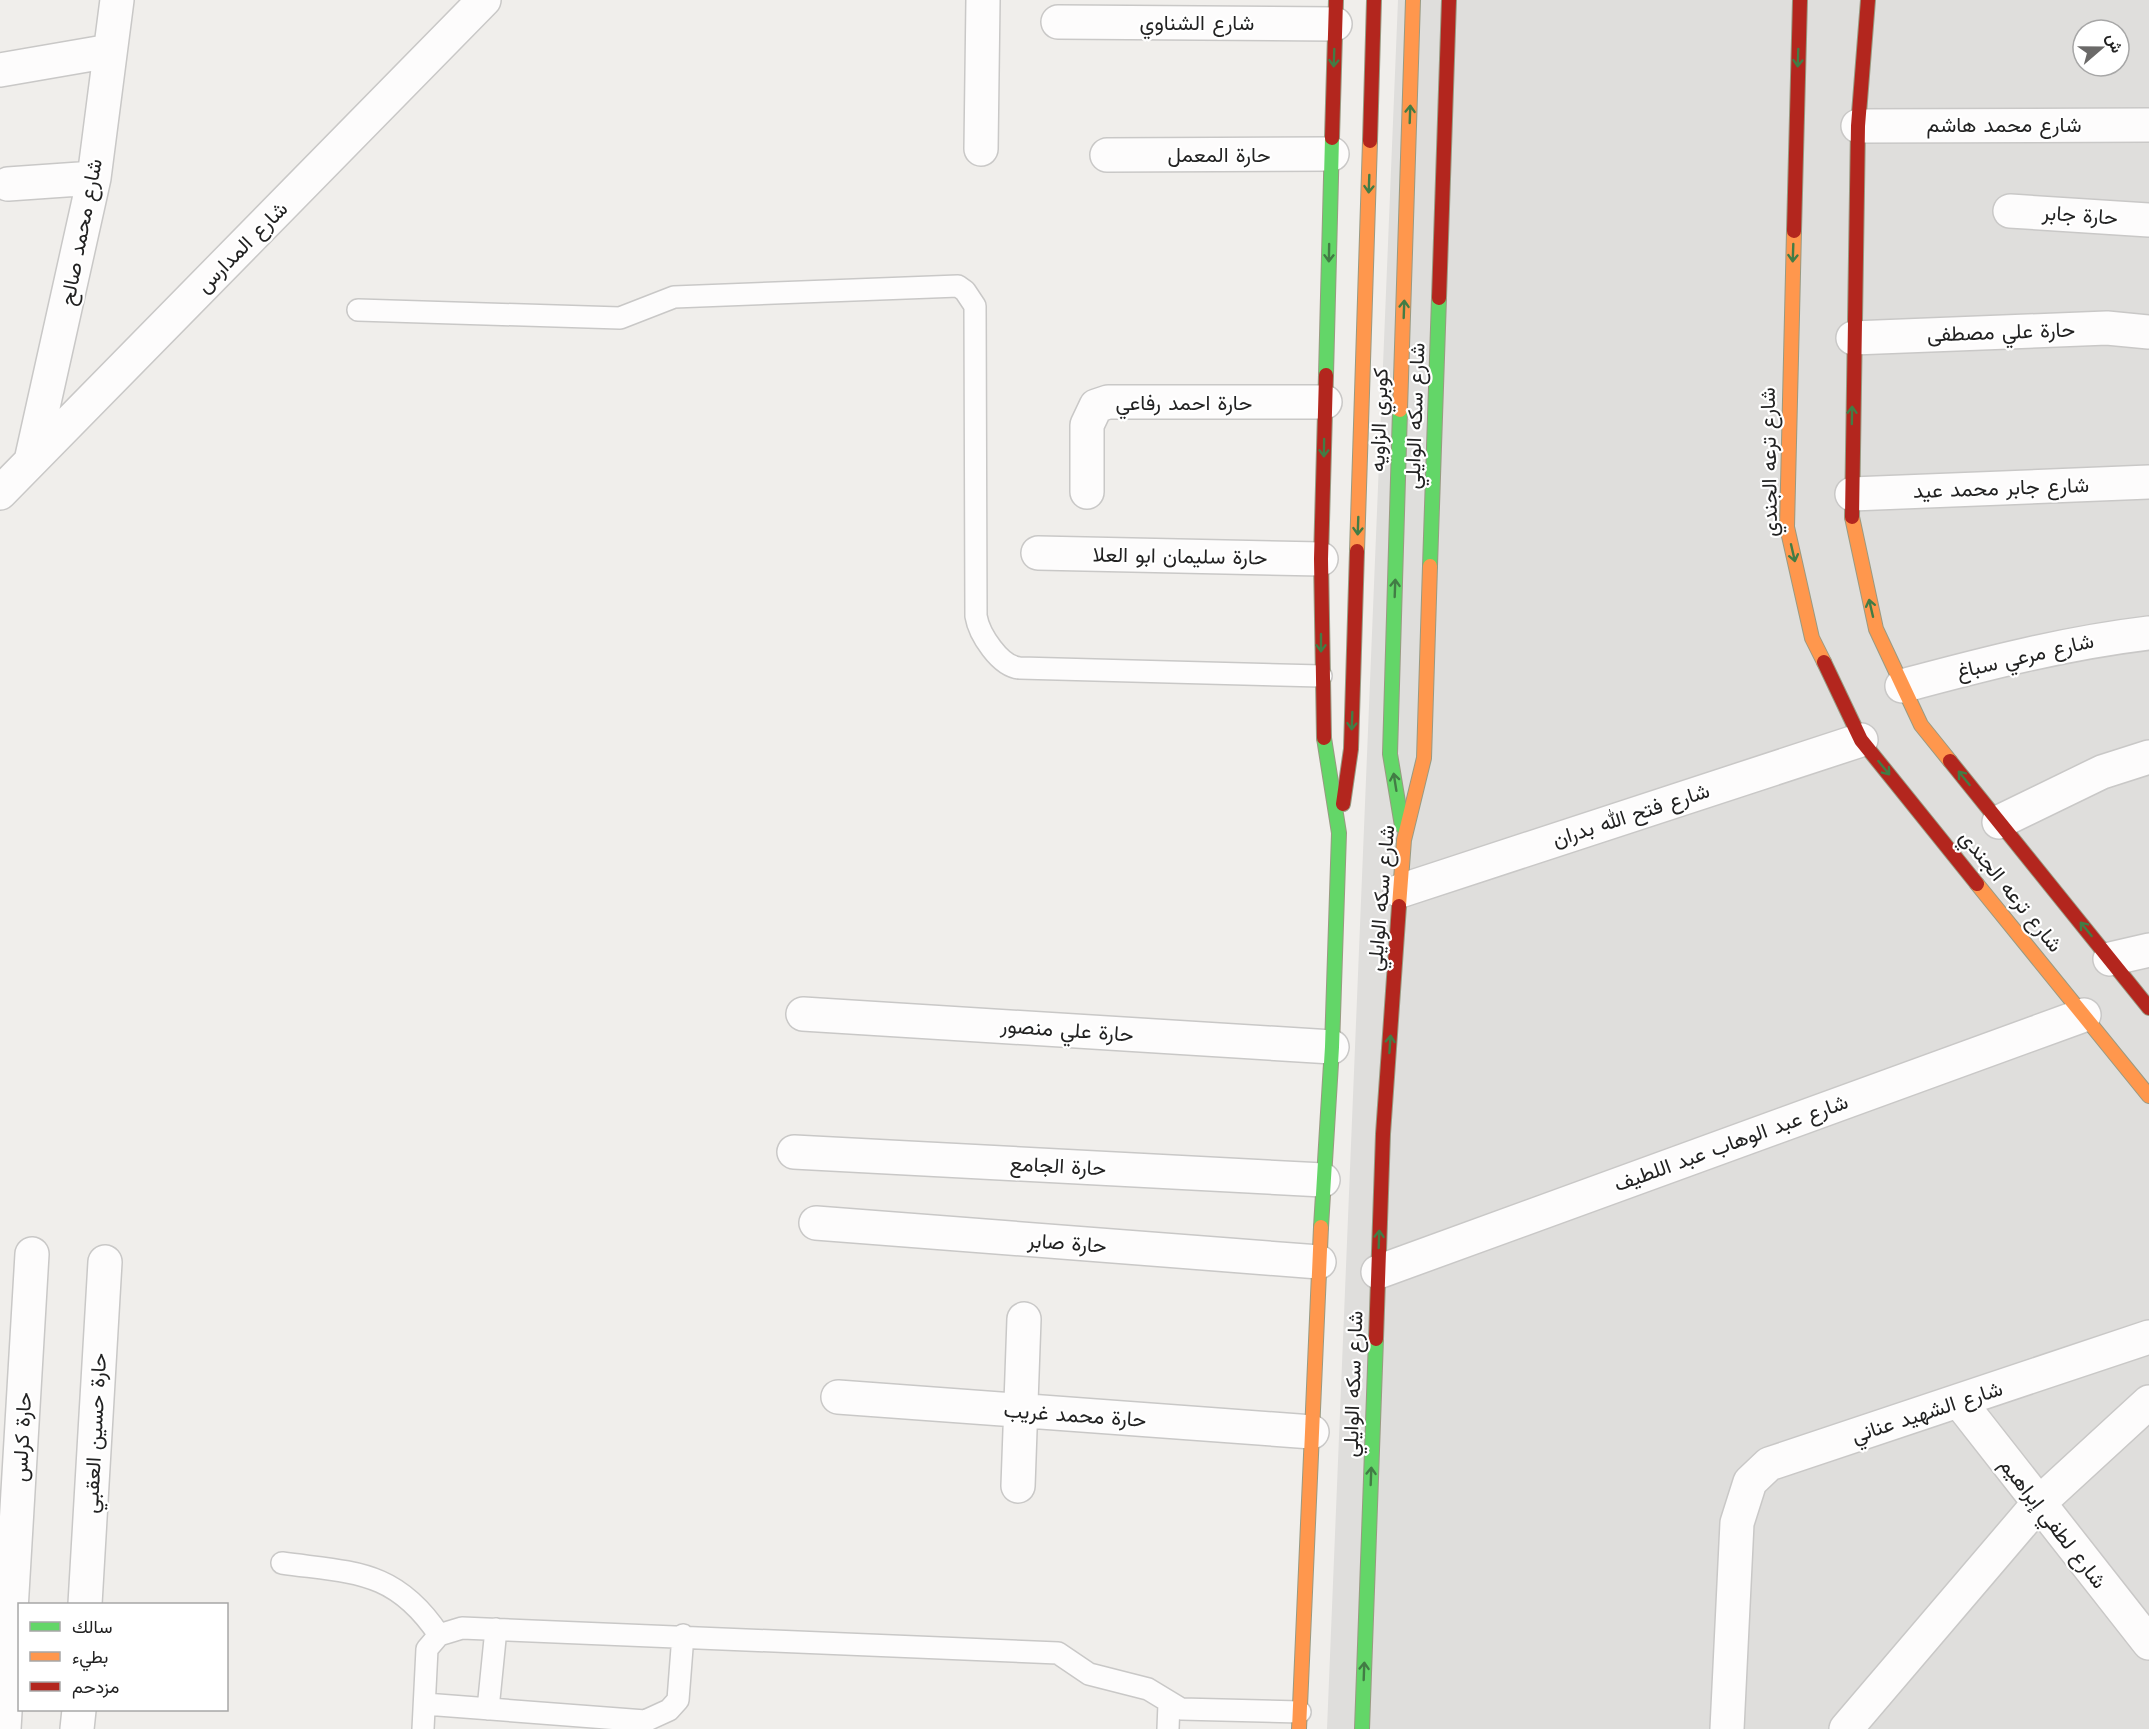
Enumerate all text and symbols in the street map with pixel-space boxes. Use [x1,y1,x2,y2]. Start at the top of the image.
street label: شارع الشناوي [1140,10,1254,40]
north arrow [2071,18,2131,78]
text: ش [2102,31,2127,55]
one-way arrow [1329,48,1340,68]
one-way arrow [1792,48,1804,68]
one-way arrow [1404,105,1415,124]
street label: شارع محمد هاشم [1926,112,2082,139]
street label: حارة المعمل [1167,142,1271,168]
street label: شارع محمد صالح [54,156,109,308]
one-way arrow [1363,174,1374,194]
street label: شارع المدارس [191,196,294,299]
street label: حارة جابر [2040,199,2119,231]
one-way arrow [1323,243,1335,263]
one-way arrow [1787,243,1798,263]
one-way arrow [1398,299,1409,319]
street label: حارة علي مصطفى [1927,316,2076,352]
street label: شارع سكه الوايلي [1399,342,1435,490]
street label: كوبري الزاويه [1364,367,1398,473]
street label: شارع ترعه الجندي [1755,387,1787,537]
street label: حارة احمد رفاعي [1116,390,1252,420]
one-way arrow [1846,406,1858,426]
one-way arrow [1319,438,1330,458]
street label: شارع جابر محمد عيد [1913,472,2089,505]
one-way arrow [1353,516,1364,536]
street label: حارة سليمان ابو العلا [1092,541,1268,571]
one-way arrow [1788,542,1799,562]
one-way arrow [1389,578,1401,598]
one-way arrow [1865,599,1876,619]
street label: شارع مرعي سباغ [1954,628,2097,688]
one-way arrow [1315,633,1327,653]
one-way arrow [1347,711,1358,731]
one-way arrow [1877,760,1890,776]
one-way arrow [1957,770,1970,786]
one-way arrow [1389,773,1400,793]
street label: شارع فتح الله بدران [1549,777,1713,854]
street label: شارع سكه الوايلي [1362,824,1404,973]
street label: شارع ترعه الجندي [1951,825,2068,960]
one-way arrow [2080,922,2093,938]
street label: حارة علي منصور [998,1012,1134,1052]
one-way arrow [1384,1035,1395,1055]
street label: شارع عبد الوهاب عبد اللطيف [1610,1088,1852,1198]
street label: حارة الجامع [1009,1150,1107,1183]
street label: حارة صابر [1025,1227,1108,1259]
one-way arrow [1373,1229,1385,1249]
street label: شارع سكه الوايلي [1337,1310,1373,1458]
street label: حارة حسين العقبي [78,1352,116,1514]
street label: شارع الشهيد عناني [1848,1375,2007,1453]
street label: حارة كرلس [7,1391,37,1483]
street label: حارة محمد غريب [1003,1397,1147,1433]
street label: شارع لطفي إبراهيم [1991,1452,2112,1596]
one-way arrow [1365,1466,1376,1486]
legend [18,1603,228,1711]
text: سالك [72,1616,112,1637]
text: بطيء [72,1646,108,1672]
one-way arrow [1358,1661,1370,1681]
text: مزدحم [72,1676,119,1699]

